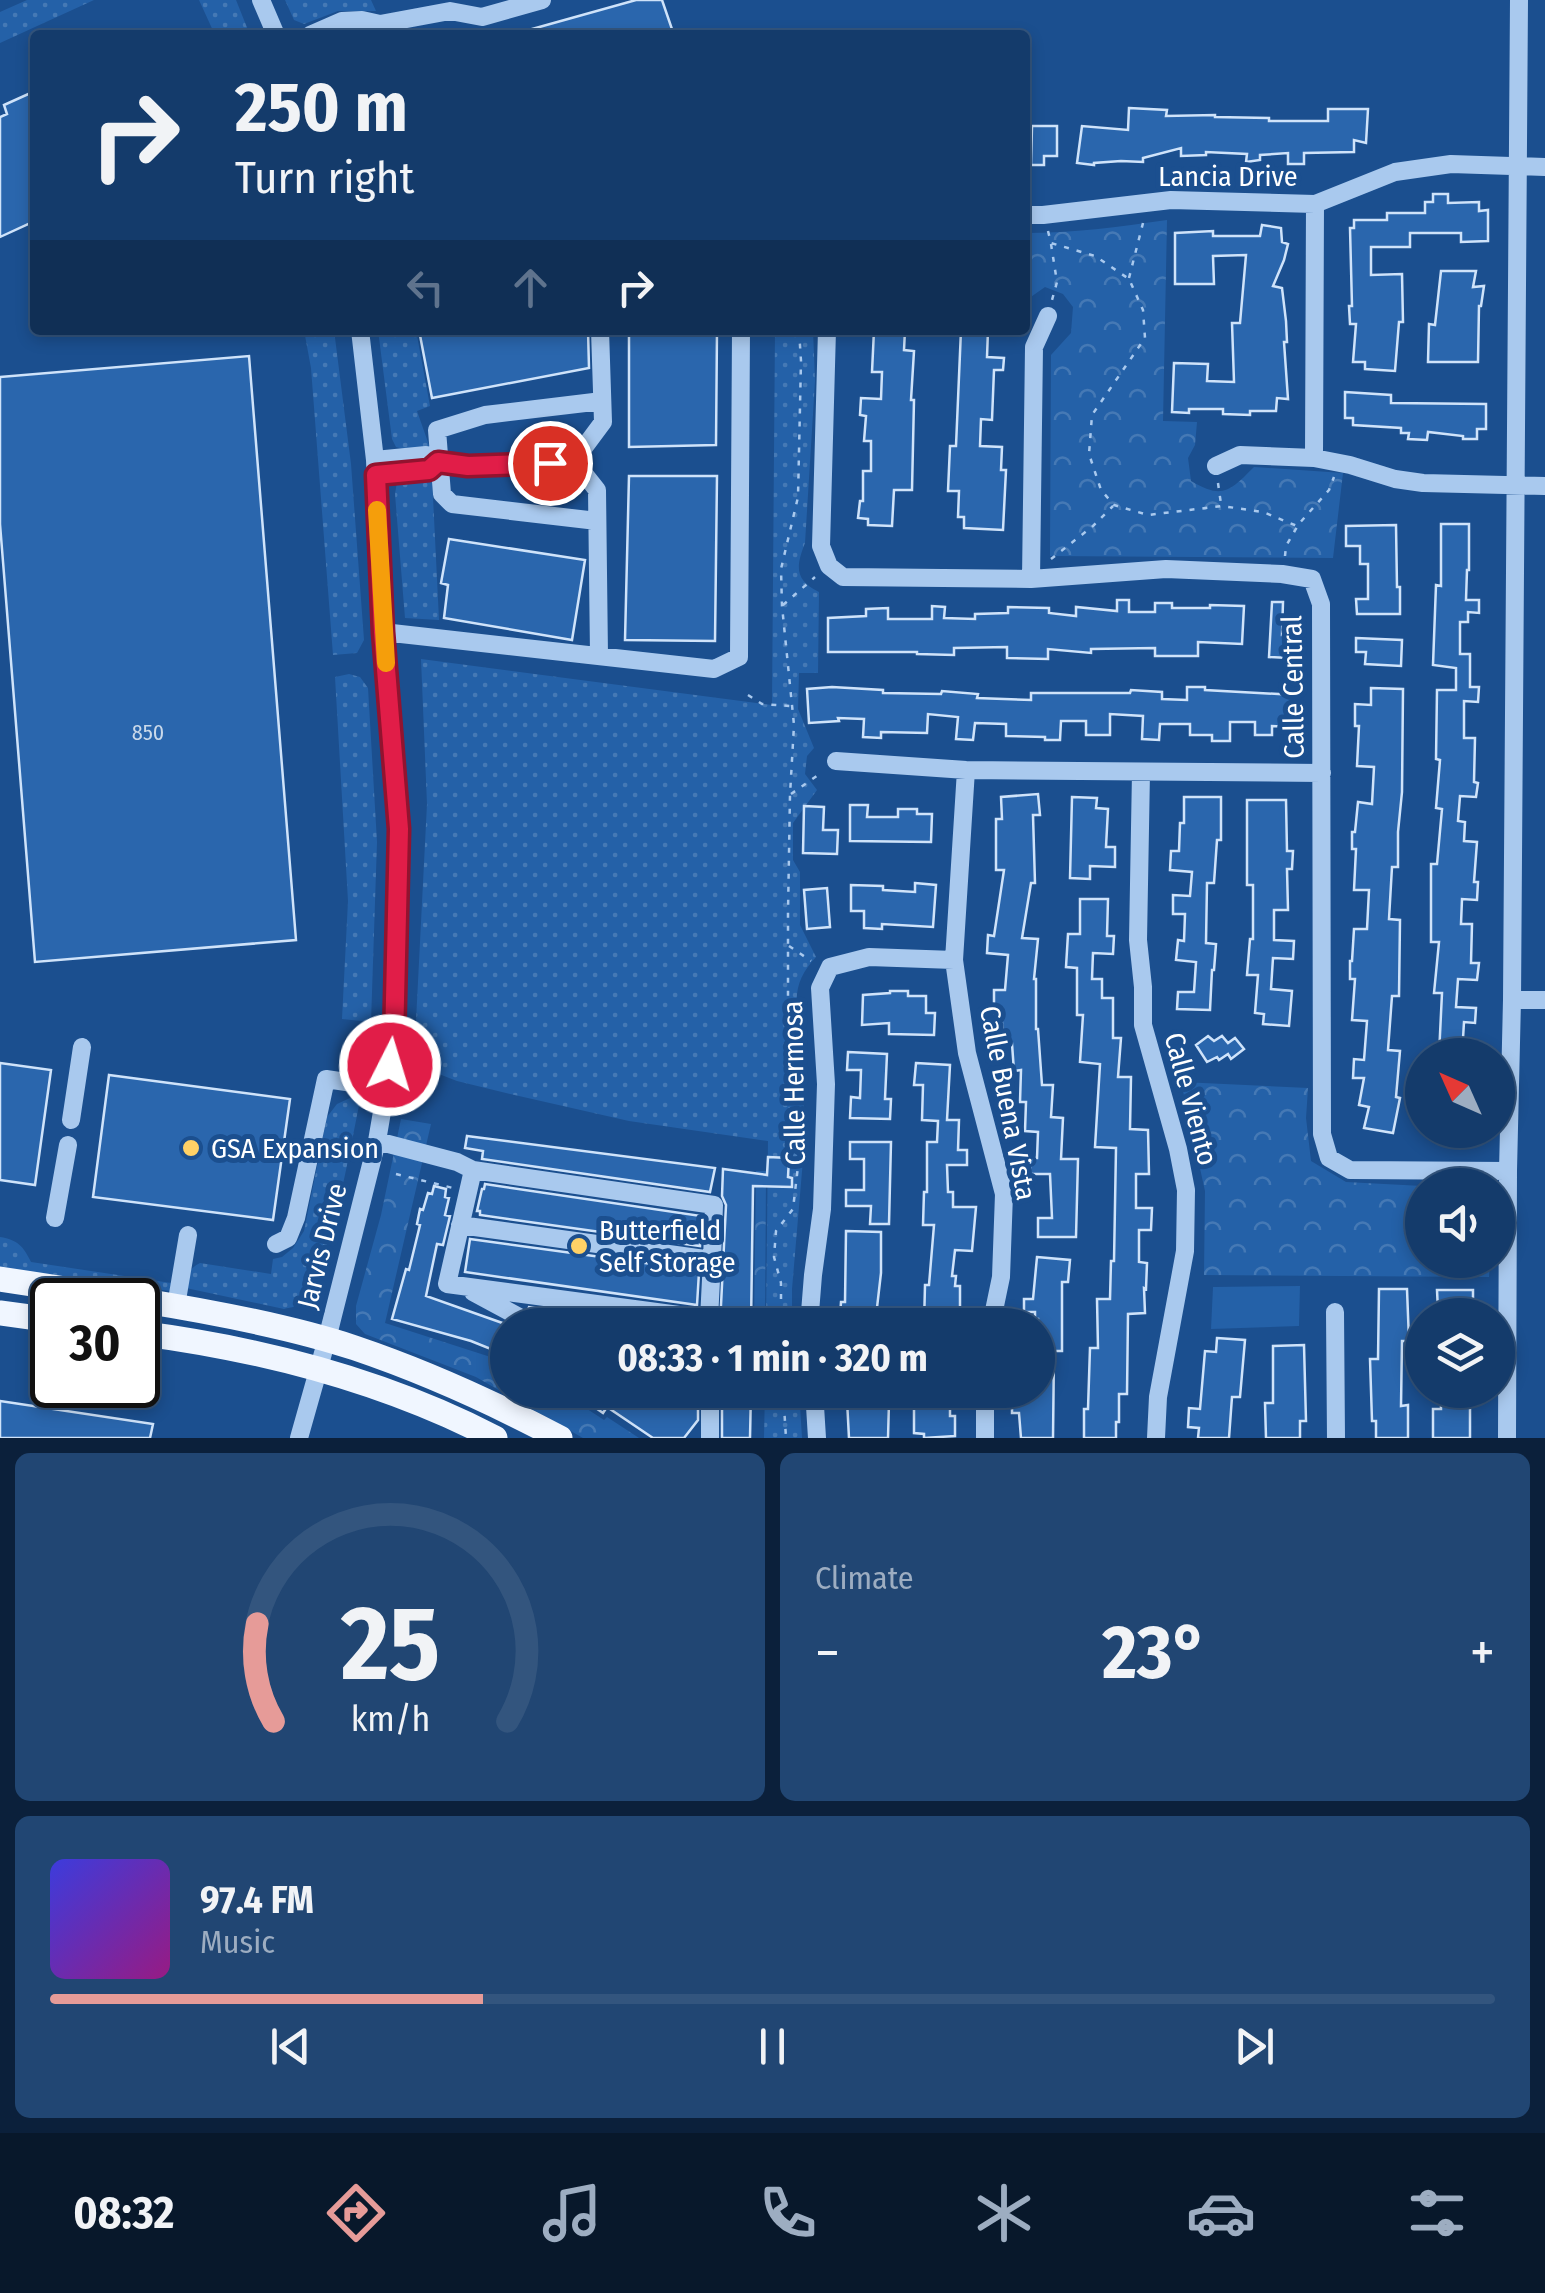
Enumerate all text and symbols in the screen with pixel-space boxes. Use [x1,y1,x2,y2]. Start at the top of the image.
text: 250 m [235,66,408,150]
icon: right [70,70,200,200]
text: Turn right [235,151,414,205]
street label: Lancia Drive [1158,160,1298,193]
icon: left [398,260,453,315]
icon: ahead [503,260,558,315]
icon: right [608,260,663,315]
pin [508,421,593,506]
icon: arrive [523,436,578,491]
street label: Calle Central [1275,615,1311,759]
house number: 850 [132,719,164,746]
street label: Calle Hermosa [776,1000,812,1166]
street label: Calle Buena Vista [973,1003,1043,1203]
position arrow [338,1013,442,1117]
street label: Calle Viento [1157,1029,1225,1169]
north arrow [1405,1038,1515,1148]
map controls [1405,1038,1515,1408]
place label: GSA Expansion [211,1132,379,1165]
marker: GSA Expansion [180,1137,202,1159]
button: sound [1405,1168,1515,1278]
street label: Jarvis Drive [290,1180,354,1312]
place label: Butterfield Self Storage [599,1214,736,1279]
marker: Butterfield Self Storage [568,1235,590,1257]
speed limit sign: 30 [30,1278,160,1408]
button: layers [1405,1298,1515,1408]
text: 08:33 · 1 min · 320 m [617,1335,928,1381]
text: Climate [815,1559,914,1597]
text: 25 [339,1582,440,1707]
text: 23° [1102,1608,1208,1698]
text: − [815,1620,840,1686]
text: + [1470,1620,1495,1686]
text: km/h [350,1698,430,1740]
text: 97.4 FM [200,1877,314,1923]
text: Music [200,1923,275,1961]
icon: previous [263,2019,318,2074]
icon: pause [745,2019,800,2074]
icon: next [1227,2019,1282,2074]
icon: directions [321,2178,391,2248]
icon: music [537,2178,607,2248]
icon: phone [753,2178,823,2248]
icon: climate [969,2178,1039,2248]
icon: car [1186,2178,1256,2248]
icon: filters [1402,2178,1472,2248]
text: 08:32 [73,2186,174,2240]

